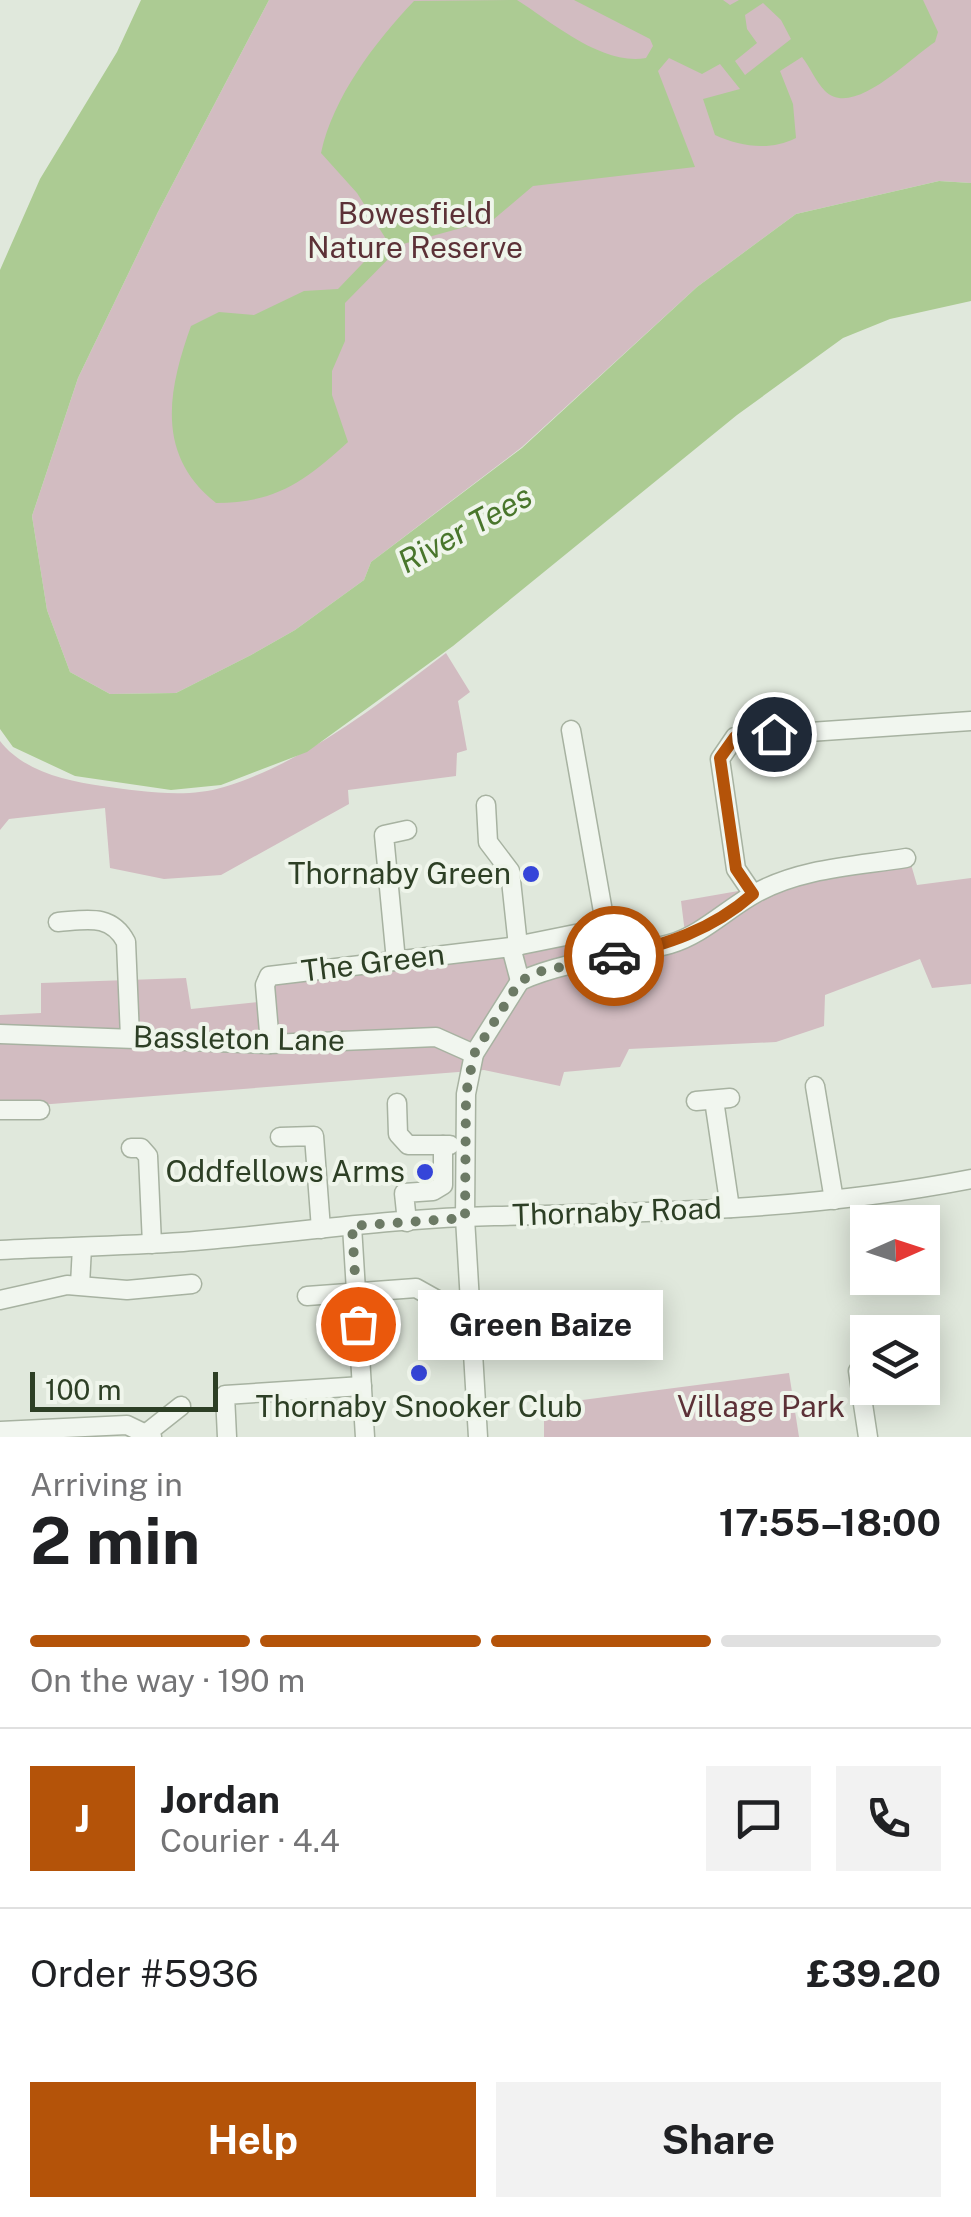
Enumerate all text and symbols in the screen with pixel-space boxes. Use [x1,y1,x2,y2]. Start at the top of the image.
park label: Bowesfield Nature Reserve [307,195,523,265]
water label: River Tees [391,477,538,580]
pin [732,692,817,777]
icon: home [747,707,802,762]
place label: Thornaby Green [288,855,511,891]
marker: Thornaby Green [520,863,542,885]
courier [564,906,664,1006]
icon: car [587,929,642,984]
street label: The Green [299,935,447,989]
street label: Bassleton Lane [133,1018,345,1058]
place label: Oddfellows Arms [166,1153,405,1189]
marker: Oddfellows Arms [414,1161,436,1183]
street label: Thornaby Road [512,1189,722,1233]
north arrow [850,1205,940,1295]
map controls [850,1205,940,1405]
pin [316,1282,401,1367]
callout: Green Baize [418,1289,663,1359]
icon: bag [331,1297,386,1352]
text: Green Baize [449,1306,632,1343]
button: layers [850,1315,940,1405]
marker: Thornaby Snooker Club [408,1362,430,1384]
scale bar [30,1367,218,1412]
text: 100 m [45,1373,122,1406]
place label: Thornaby Snooker Club [256,1388,582,1424]
park label: Village Park [677,1388,845,1424]
text: Arriving in [30,1466,183,1503]
text: 17:55–18:00 [719,1500,941,1545]
text: 2 min [30,1502,200,1579]
text: On the way · 190 m [30,1662,305,1699]
button: chat [706,1766,811,1871]
button: phone [836,1766,941,1871]
text: Jordan [160,1777,280,1822]
text: J [75,1796,90,1841]
text: Courier · 4.4 [160,1822,340,1859]
text: Order #5936 [30,1951,259,1996]
text: £39.20 [807,1951,941,1996]
button: Help [30,2082,476,2197]
button: Share [496,2082,941,2197]

